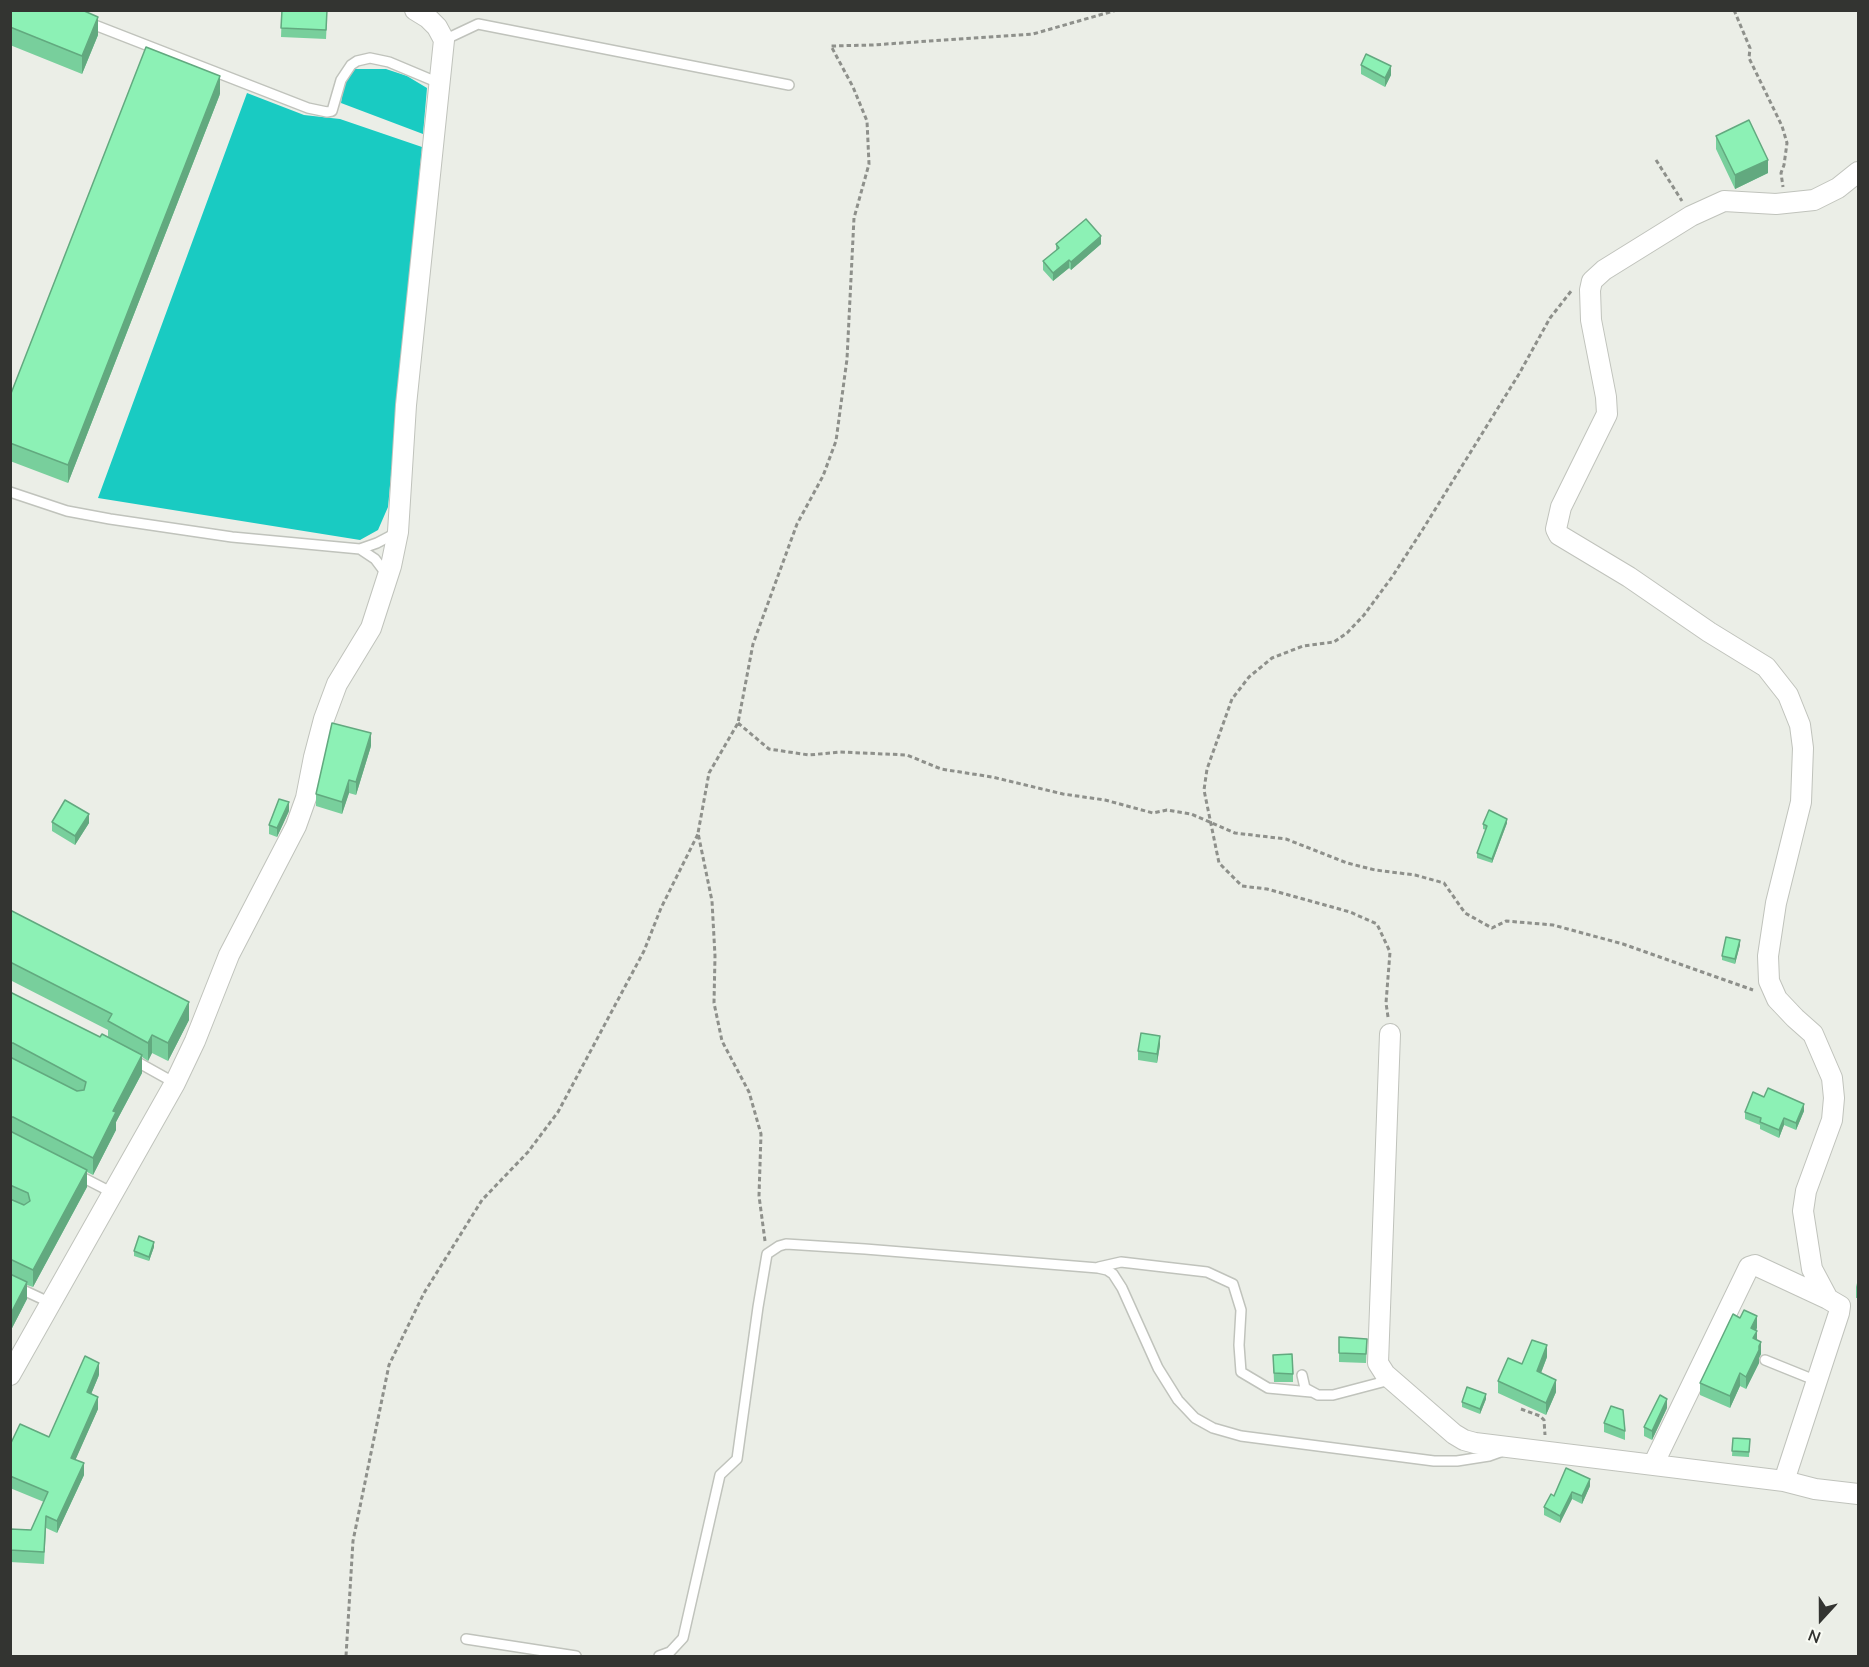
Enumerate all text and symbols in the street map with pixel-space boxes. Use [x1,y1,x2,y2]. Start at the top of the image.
north arrow [1791,1589,1851,1649]
text: N [1805,1623,1824,1648]

